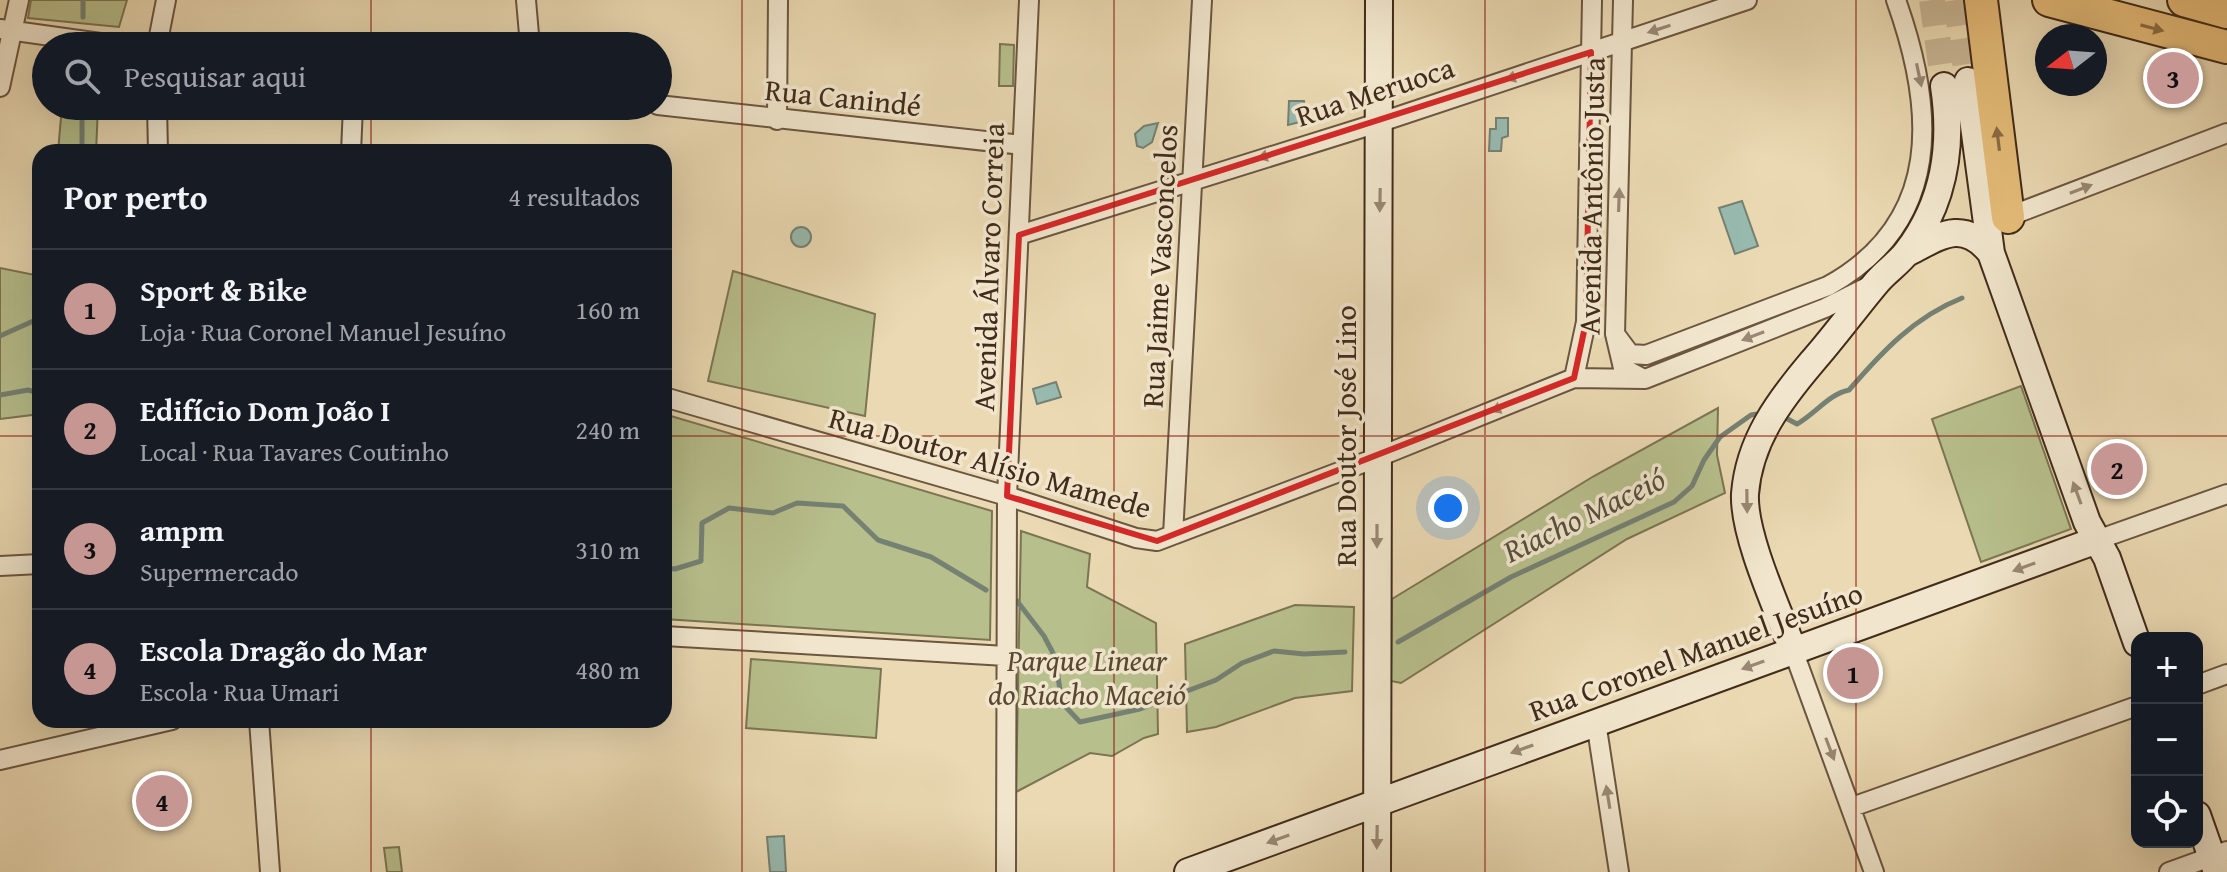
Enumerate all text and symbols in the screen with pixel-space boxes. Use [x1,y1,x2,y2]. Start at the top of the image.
one-way arrow [2139,22,2164,34]
one-way arrow [1646,24,1670,36]
north arrow [2035,24,2107,96]
search box [32,32,672,120]
street label: Rua Meruoca [1290,45,1460,137]
pin: 3 [2147,48,2199,108]
icon: search [60,54,104,98]
text: Pesquisar aqui [124,54,306,98]
street label: Avenida Antônio Justa [1567,57,1615,335]
one-way arrow [1913,62,1926,87]
street label: Rua Canindé [763,67,923,127]
one-way arrow [1505,71,1529,83]
street label: Avenida Álvaro Correia [961,122,1015,412]
street label: Rua Jaime Vasconcelos [1130,123,1188,409]
one-way arrow [1992,126,2005,151]
one-way arrow [1257,149,1281,162]
text: Por perto [64,172,208,221]
text: 4 resultados [509,177,640,216]
one-way arrow [2069,182,2093,195]
one-way arrow [1612,187,1625,212]
one-way arrow [1374,188,1386,213]
text: Sport & Bike [140,268,307,312]
text: 1 [83,290,97,329]
text: 160 m [575,290,640,329]
street label: Rua Doutor José Lino [1323,305,1367,567]
text: Loja · Rua Coronel Manuel Jesuíno [140,312,506,351]
one-way arrow [1741,330,1765,343]
text: Edifício Dom João I [140,388,390,432]
street label: Rua Doutor Alísio Mamede [824,395,1157,529]
one-way arrow [1490,401,1514,414]
text: 2 [83,410,97,449]
text: 240 m [575,410,640,449]
text: Local · Rua Tavares Coutinho [140,432,449,471]
pin: 2 [2091,439,2143,499]
water label: Riacho Maceió [1494,455,1673,575]
one-way arrow [2070,481,2083,505]
your location [1428,488,1468,528]
one-way arrow [1741,489,1753,515]
text: ampm [140,508,224,552]
one-way arrow [1371,524,1383,549]
text: 3 [83,530,97,569]
text: 310 m [575,530,640,569]
text: Supermercado [140,552,298,591]
one-way arrow [2012,561,2036,574]
street label: Rua Coronel Manuel Jesuíno [1523,570,1869,732]
text: Escola Dragão do Mar [140,628,427,672]
map controls [2131,632,2203,848]
button: + [2131,632,2203,704]
park label: Parque Linear do Riacho Maceió [988,638,1186,716]
pin: 1 [1827,643,1879,703]
text: 4 [83,650,97,689]
text: 480 m [575,650,640,689]
one-way arrow [1741,659,1765,672]
text: Escola · Rua Umari [140,672,339,711]
button: − [2131,704,2203,776]
one-way arrow [1824,737,1837,761]
one-way arrow [1510,743,1534,756]
pin: 4 [136,771,188,831]
button: locate [2131,776,2203,848]
one-way arrow [1601,784,1613,809]
one-way arrow [1371,825,1384,850]
one-way arrow [1266,833,1290,845]

